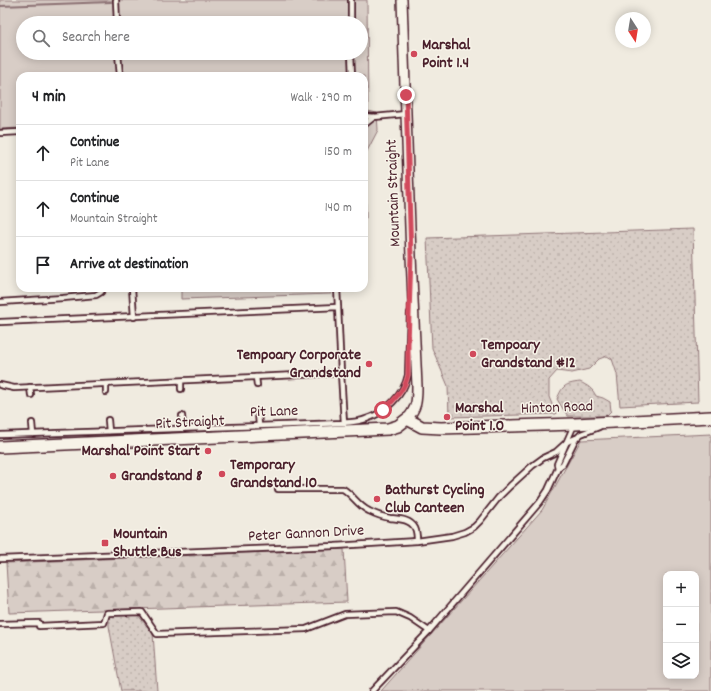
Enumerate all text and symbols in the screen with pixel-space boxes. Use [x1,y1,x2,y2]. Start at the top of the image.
north arrow [615,12,651,48]
search box [16,16,368,60]
icon: search [30,27,52,49]
text: Search here [62,27,130,49]
place label: Marshal Point 1.4 [422,34,470,75]
marker: Marshal Point 1.4 [409,49,419,59]
text: 4 min [32,86,66,110]
route end [397,86,415,104]
text: Walk · 290 m [290,89,352,108]
text: Continue [70,132,119,154]
street label: Mountain Straight [381,139,407,247]
icon: ahead [32,142,54,164]
text: 150 m [324,143,352,162]
text: Pit Lane [70,154,109,173]
text: Continue [70,188,119,210]
icon: ahead [32,198,54,220]
text: 140 m [325,199,352,218]
text: Mountain Straight [70,210,158,229]
icon: arrive [32,254,54,276]
text: Arrive at destination [70,254,188,276]
place label: Tempoary Grandstand #12 [481,334,576,375]
place label: Tempoary Corporate Grandstand [237,344,361,385]
marker: Tempoary Grandstand #12 [468,349,478,359]
marker: Tempoary Corporate Grandstand [364,359,374,369]
street label: Hinton Road [520,395,594,421]
place label: Marshal Point 1.0 [455,397,504,438]
street label: Pit Lane [249,400,299,424]
route start [374,401,392,419]
street label: Pit Straight [155,410,225,436]
marker: Marshal Point 1.0 [442,412,452,422]
place label: Marshal Point Start [82,440,200,463]
marker: Marshal Point Start [203,446,213,456]
place label: Temporary Grandstand 10 [230,454,317,495]
place label: Grandstand 8 [121,465,203,488]
marker: Temporary Grandstand 10 [217,469,227,479]
marker: Grandstand 8 [108,471,118,481]
place label: Bathurst Cycling Club Canteen [385,479,484,520]
marker: Bathurst Cycling Club Canteen [372,494,382,504]
street label: Peter Gannon Drive [247,519,365,549]
place label: Mountain Shuttle Bus [113,523,182,564]
marker: Mountain Shuttle Bus [100,538,110,548]
map controls [663,571,699,679]
button: + [663,571,699,607]
button: − [663,607,699,643]
button: layers [663,643,699,679]

